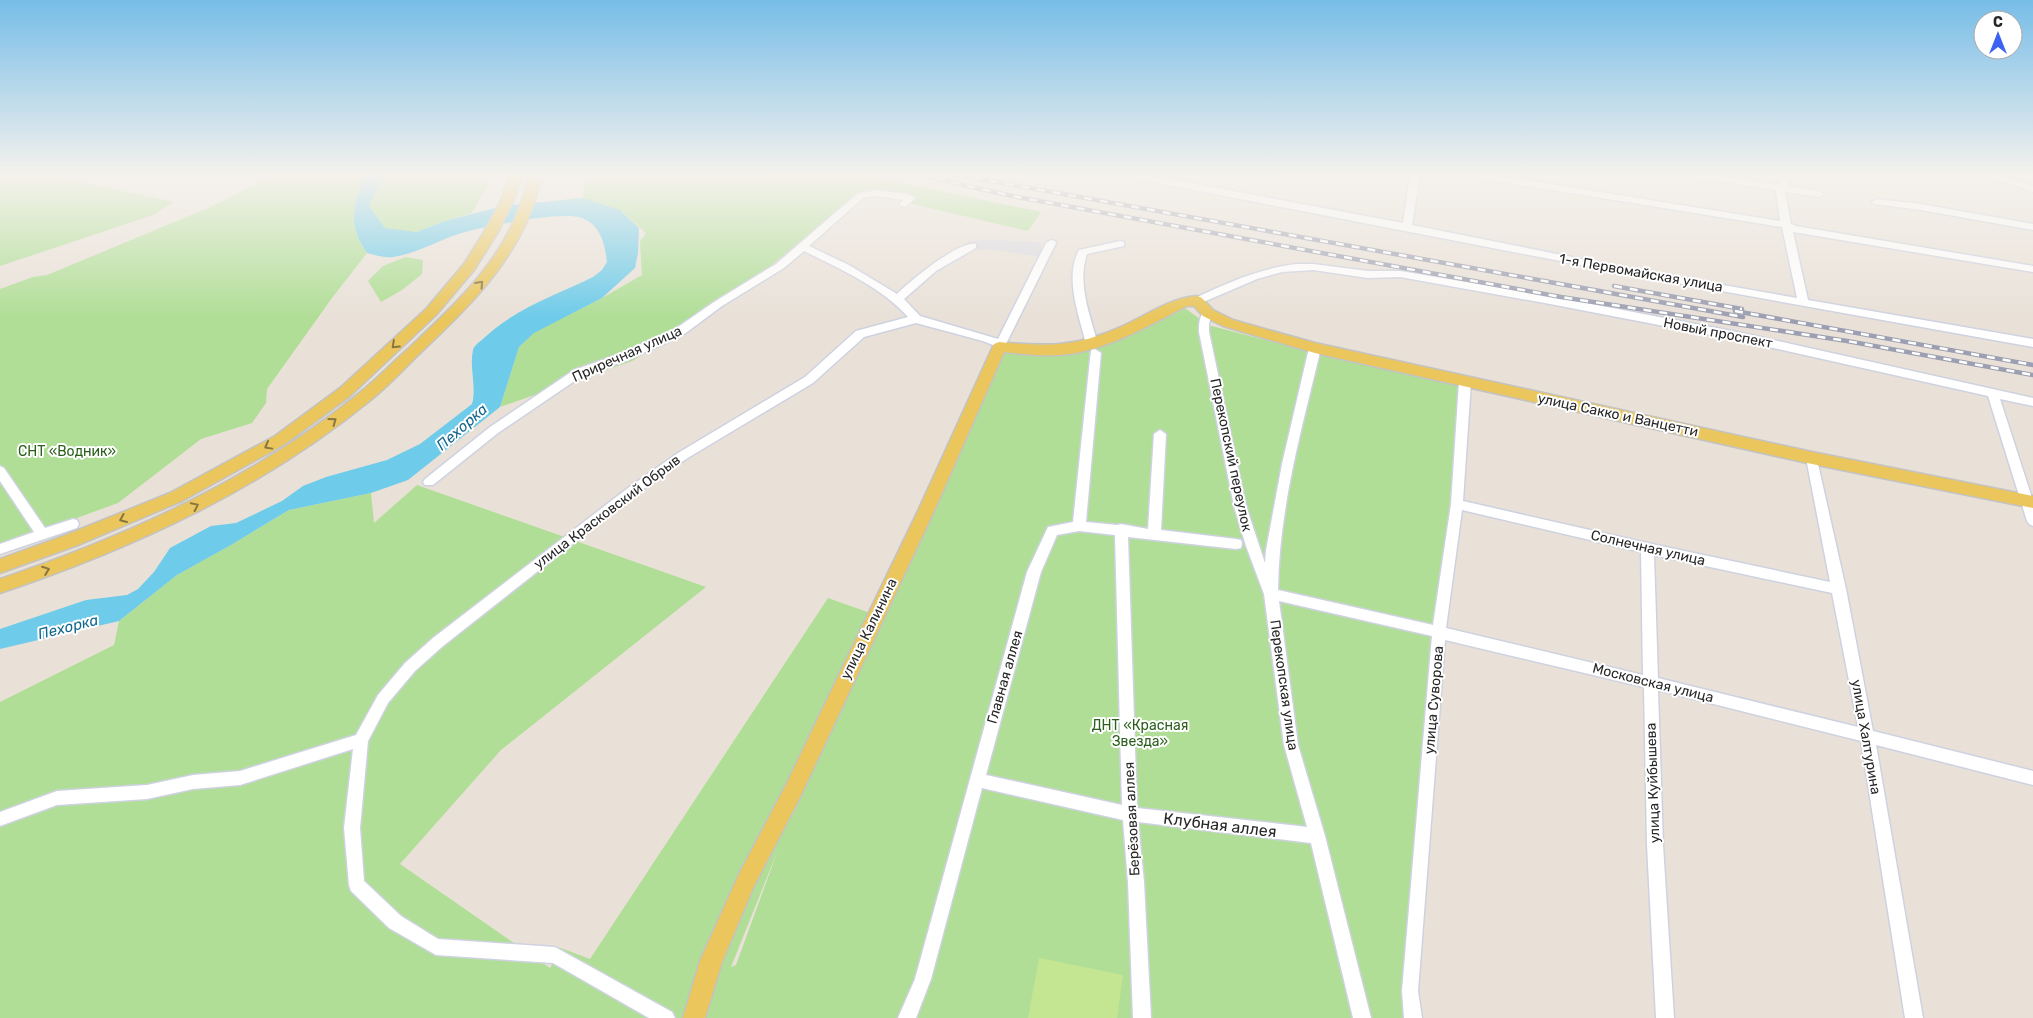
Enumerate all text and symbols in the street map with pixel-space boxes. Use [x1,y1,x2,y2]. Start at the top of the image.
north arrow [1973,10,2023,60]
text: С [1993,14,2003,31]
street label: 1-я Первомайская улица [1558,250,1724,296]
one-way arrow [474,280,483,289]
street label: Новый проспект [1662,314,1774,352]
street label: Приречная улица [569,322,685,386]
one-way arrow [392,339,401,348]
street label: Перекопский переулок [1206,377,1256,534]
street label: улица Сакко и Ванцетти [1536,390,1700,440]
water label: Пехорка [433,400,491,454]
one-way arrow [327,418,336,426]
one-way arrow [265,440,274,450]
park label: СНТ «Водник» [18,443,116,460]
street label: улица Красковский Обрыв [530,451,684,573]
one-way arrow [190,503,199,513]
one-way arrow [119,512,128,523]
street label: Солнечная улица [1589,527,1707,569]
one-way arrow [41,566,50,576]
street label: улица Калинина [837,576,901,682]
water label: Пехорка [36,611,100,643]
street label: Перекопская улица [1266,619,1302,751]
street label: Главная аллея [984,628,1026,726]
street label: улица Суворова [1421,645,1447,755]
street label: Московская улица [1591,660,1715,706]
street label: улица Халтурина [1848,678,1884,796]
park label: ДНТ «Красная Звезда» [1092,717,1188,750]
street label: улица Куйбышева [1642,722,1664,844]
street label: Берёзовая аллея [1121,761,1143,877]
street label: Клубная аллея [1162,809,1278,841]

